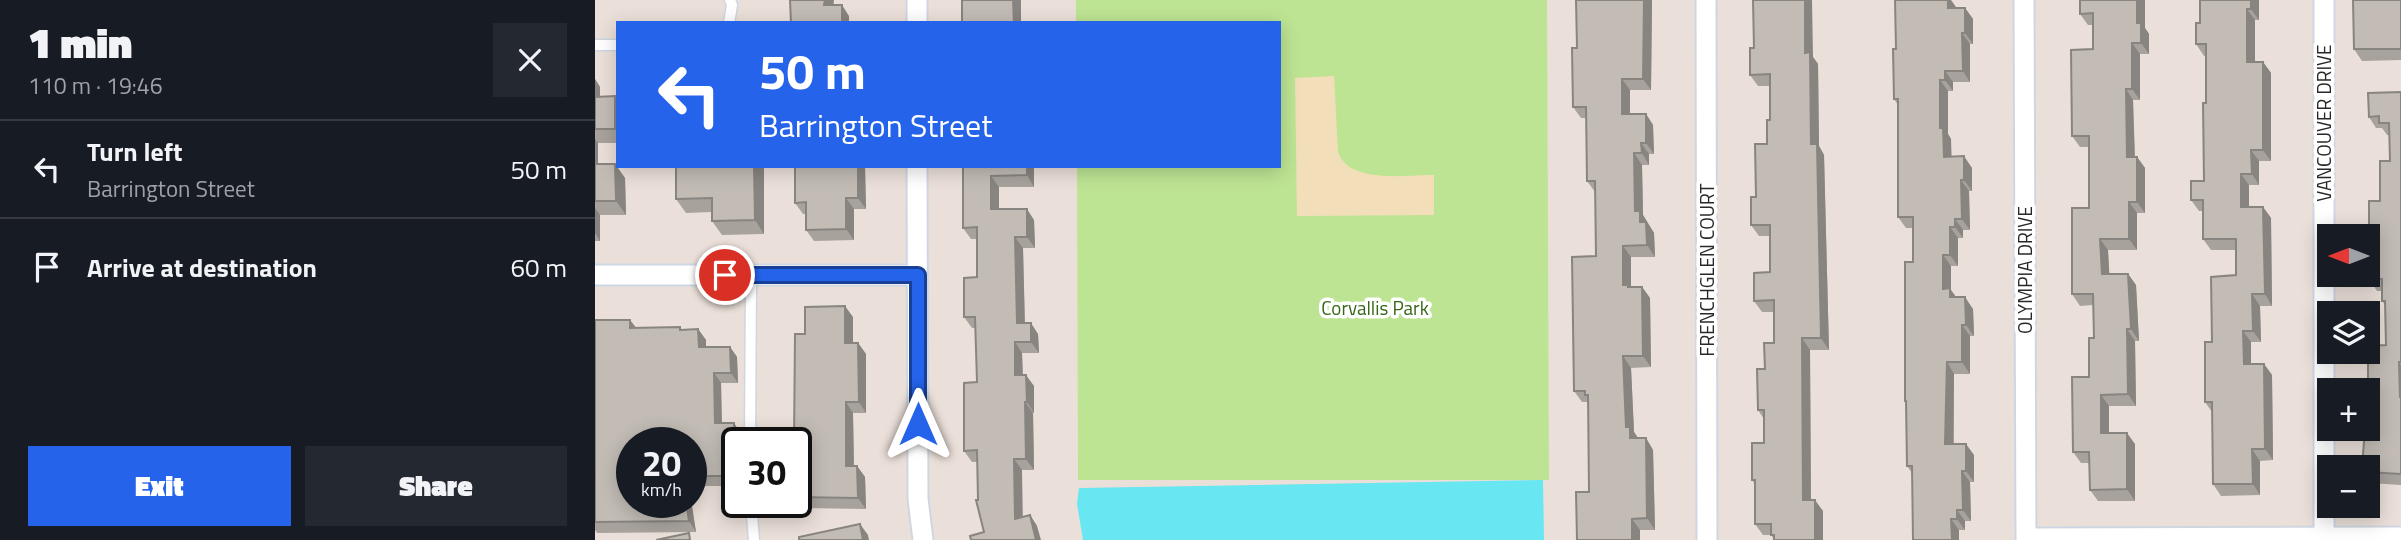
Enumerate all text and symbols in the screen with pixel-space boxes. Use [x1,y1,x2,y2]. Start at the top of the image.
text: 1 min [28,10,132,74]
button: close [493,23,567,97]
text: 50 m [759,33,866,108]
street label: VANCOUVER DRIVE [2309,44,2338,202]
icon: left [644,49,735,140]
text: 110 m · 19:46 [28,68,163,103]
text: Barrington Street [759,101,992,149]
text: Turn left [87,132,182,171]
icon: left [28,150,66,188]
text: 50 m [510,150,567,189]
text: Barrington Street [87,171,255,206]
street label: FRENCHGLEN COURT [1692,184,1721,356]
street label: OLYMPIA DRIVE [2010,206,2039,334]
north arrow [2317,224,2380,287]
map controls [2317,224,2380,518]
pin [695,245,755,305]
icon: arrive [28,248,66,286]
text: Arrive at destination [87,248,317,287]
text: 60 m [510,248,567,287]
icon: arrive [706,256,744,294]
park label: Corvallis Park [1321,293,1429,322]
button: layers [2317,301,2380,364]
button: + [2317,378,2380,441]
position arrow [881,387,955,461]
speed limit sign: 30 [721,427,812,518]
text: 20 [642,436,681,490]
button: Exit [28,446,291,526]
button: Share [305,446,567,526]
button: − [2317,455,2380,518]
text: km/h [641,476,682,503]

